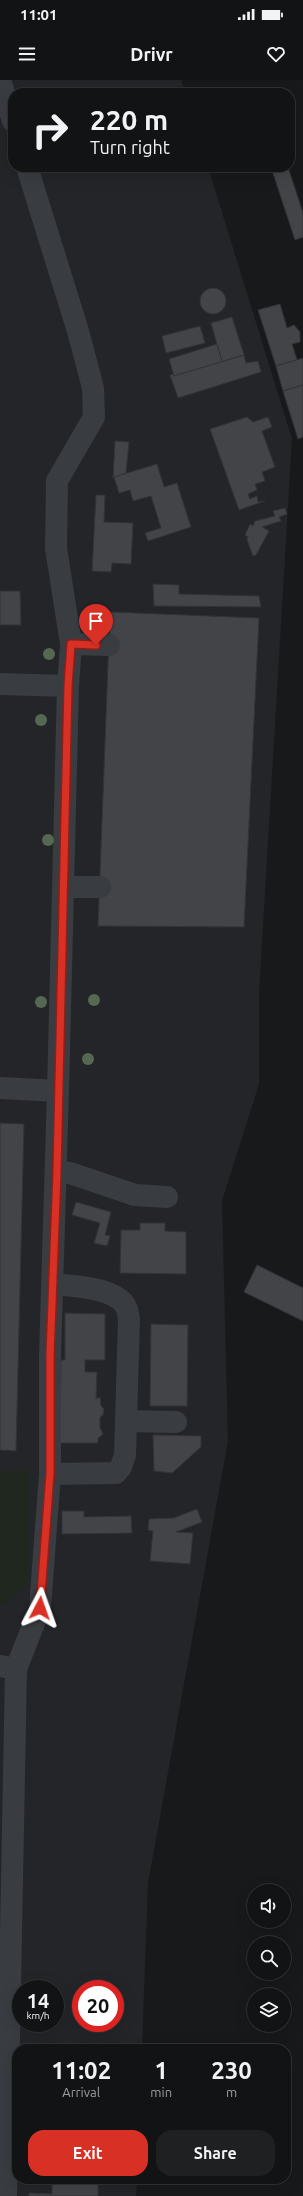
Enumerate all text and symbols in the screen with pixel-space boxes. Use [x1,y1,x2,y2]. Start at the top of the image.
text: 11:01 [20,6,58,23]
icon: menu [16,43,38,65]
icon: heart [265,43,287,65]
text: Drivr [130,44,173,64]
icon: right [24,104,76,156]
text: 220 m [90,104,168,135]
text: Turn right [90,137,170,157]
pin [79,604,113,645]
icon: arrive [85,610,107,632]
position arrow [19,1587,61,1629]
map controls [247,1884,291,2032]
button: sound [247,1884,291,1928]
button: search [247,1936,291,1980]
speed limit sign: 20 [72,1980,124,2032]
button: layers [247,1988,291,2032]
text: 14 [27,1989,49,2012]
text: km/h [26,2010,50,2021]
text: 11:02 [51,2057,111,2084]
text: 1 [154,2057,168,2084]
text: 230 [211,2057,252,2084]
text: Arrival [62,2085,100,2099]
text: min [150,2085,172,2099]
text: m [226,2085,237,2099]
button: Exit [28,2130,148,2176]
button: Share [156,2130,275,2176]

